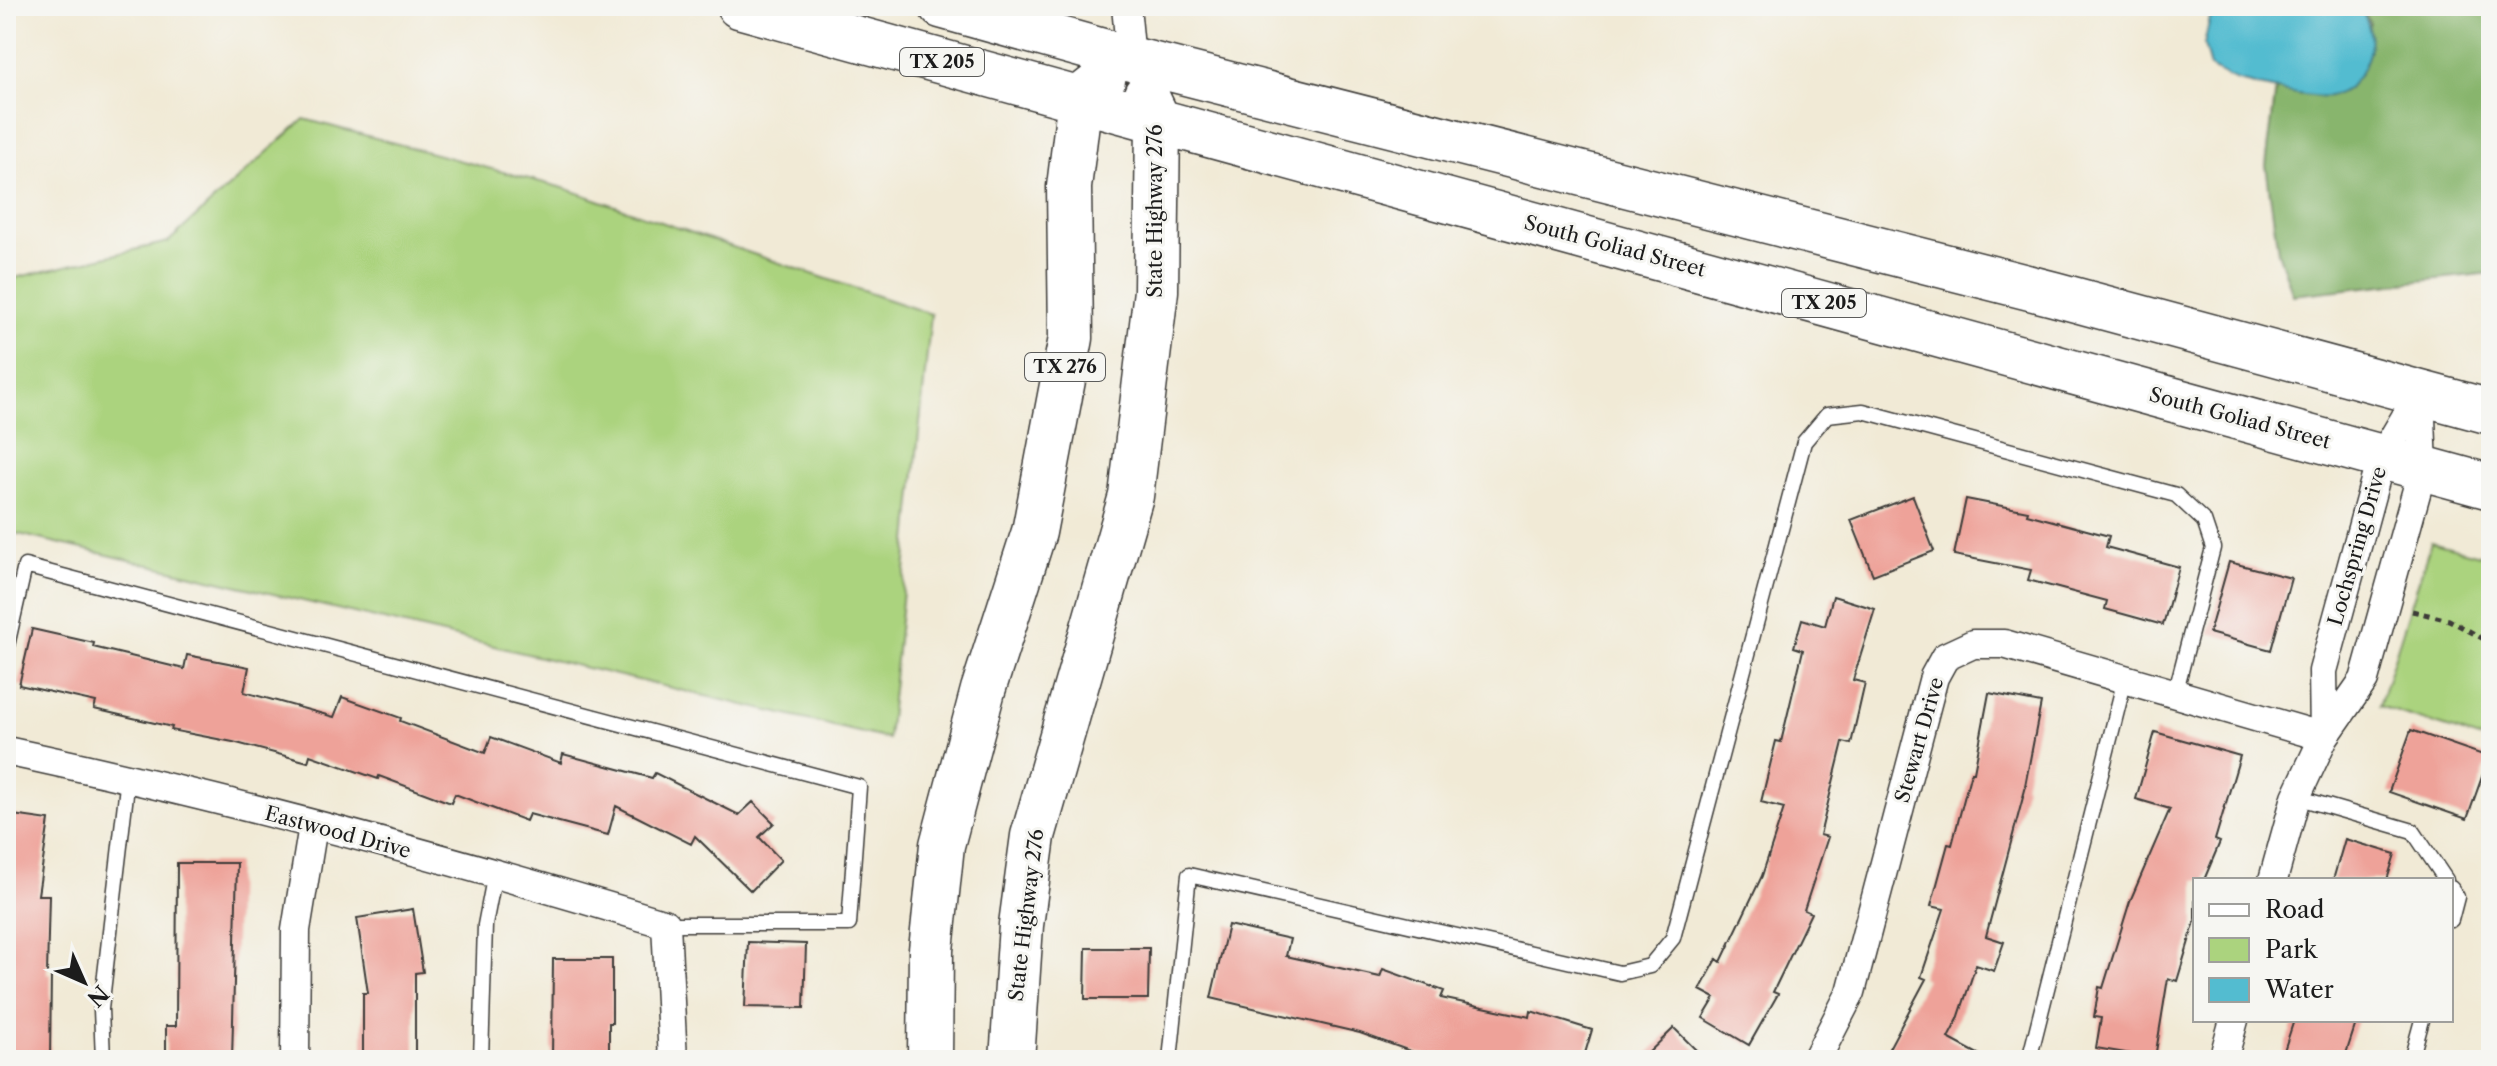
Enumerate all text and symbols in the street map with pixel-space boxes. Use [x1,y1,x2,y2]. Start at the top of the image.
road number: TX 205 [900,48,984,76]
street label: State Highway 276 [1143,124,1167,298]
street label: South Goliad Street [1522,210,1708,282]
road number: TX 205 [1782,289,1866,317]
road number: TX 276 [1025,353,1105,381]
street label: South Goliad Street [2147,382,2333,454]
street label: Lochspring Drive [2323,464,2391,628]
street label: Stewart Drive [1890,675,1948,805]
street label: Eastwood Drive [262,801,414,863]
street label: State Highway 276 [1004,827,1048,1003]
legend [2193,878,2453,1022]
text: Road [2265,895,2325,924]
text: Park [2265,935,2318,964]
north arrow [44,942,124,1022]
text: Water [2264,975,2334,1004]
text: N [81,979,114,1012]

